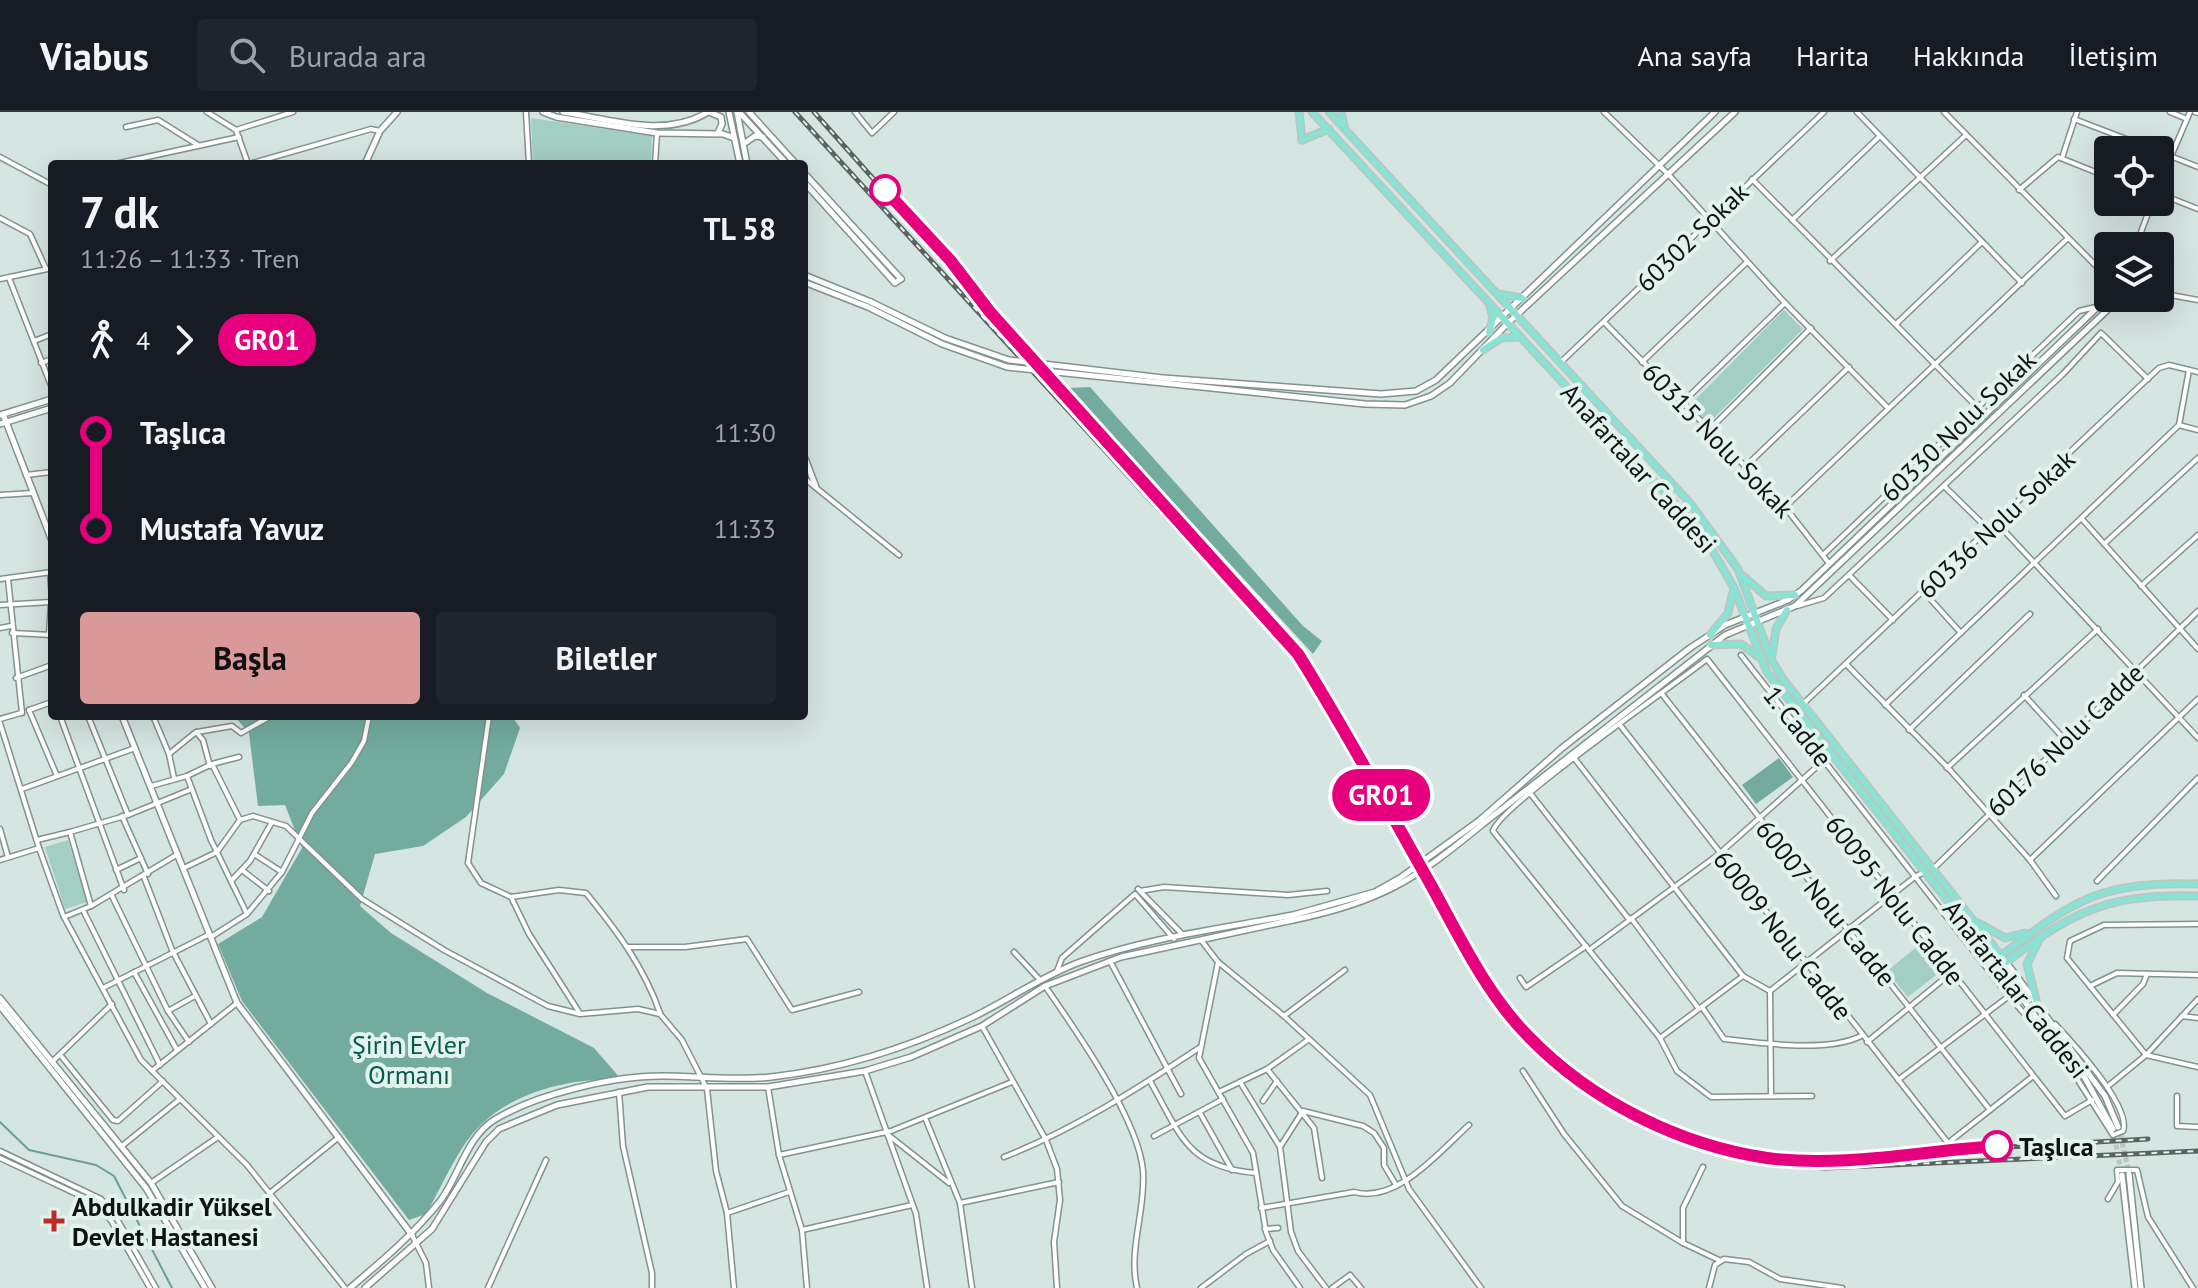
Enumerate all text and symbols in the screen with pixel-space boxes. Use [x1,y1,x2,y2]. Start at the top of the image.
search box [197,19,757,91]
text: Viabus [40,31,149,80]
icon: search [225,33,269,77]
text: Burada ara [289,36,427,75]
text: Ana sayfa [1637,37,1752,74]
text: Harita [1796,37,1869,74]
text: Hakkında [1913,37,2024,74]
text: İletişim [2068,37,2158,74]
map controls [2094,136,2174,312]
button: locate [2094,136,2174,216]
unlabelled marker [870,175,900,205]
street label: 60302 Sokak [1629,175,1755,299]
text: 7 dk [80,183,159,240]
text: TL 58 [703,209,776,248]
button: layers [2094,232,2174,312]
text: 11:26 – 11:33 · Tren [80,242,300,275]
icon: walk [80,318,124,362]
icon: forward [162,318,206,362]
text: GR01 [234,321,300,358]
text: 4 [136,324,150,357]
street label: 60330 Nolu Sokak [1873,343,2043,508]
street label: 60315 Nolu Sokak [1636,355,1801,525]
street label: Anafartalar Caddesi [1554,376,1724,560]
text: Taşlıca [140,413,226,452]
text: 11:30 [714,416,776,449]
street label: 60336 Nolu Sokak [1910,442,2082,605]
text: Mustafa Yavuz [140,509,324,548]
text: 11:33 [714,512,776,545]
button: Başla [80,612,420,704]
button: Biletler [436,612,776,704]
street label: 60176 Nolu Cadde [1979,656,2151,824]
street label: 1. Cadde [1756,679,1840,773]
line badge: GR01 [1325,769,1437,821]
text: GR01 [1348,776,1414,813]
street label: 60095 Nolu Cadde [1819,809,1971,991]
street label: 60007 Nolu Cadde [1749,813,1903,993]
street label: 60009 Nolu Cadde [1707,844,1859,1026]
street label: Anafartalar Caddesi [1936,893,2096,1085]
park label: Şirin Evler Ormanı [352,1028,466,1091]
place label: Taşlıca [2019,1130,2094,1163]
marker: Taşlıca [1982,1131,2012,1161]
place label: Abdulkadir Yüksel Devlet Hastanesi [72,1190,272,1253]
marker: Abdulkadir Yüksel Devlet Hastanesi [43,1210,65,1232]

